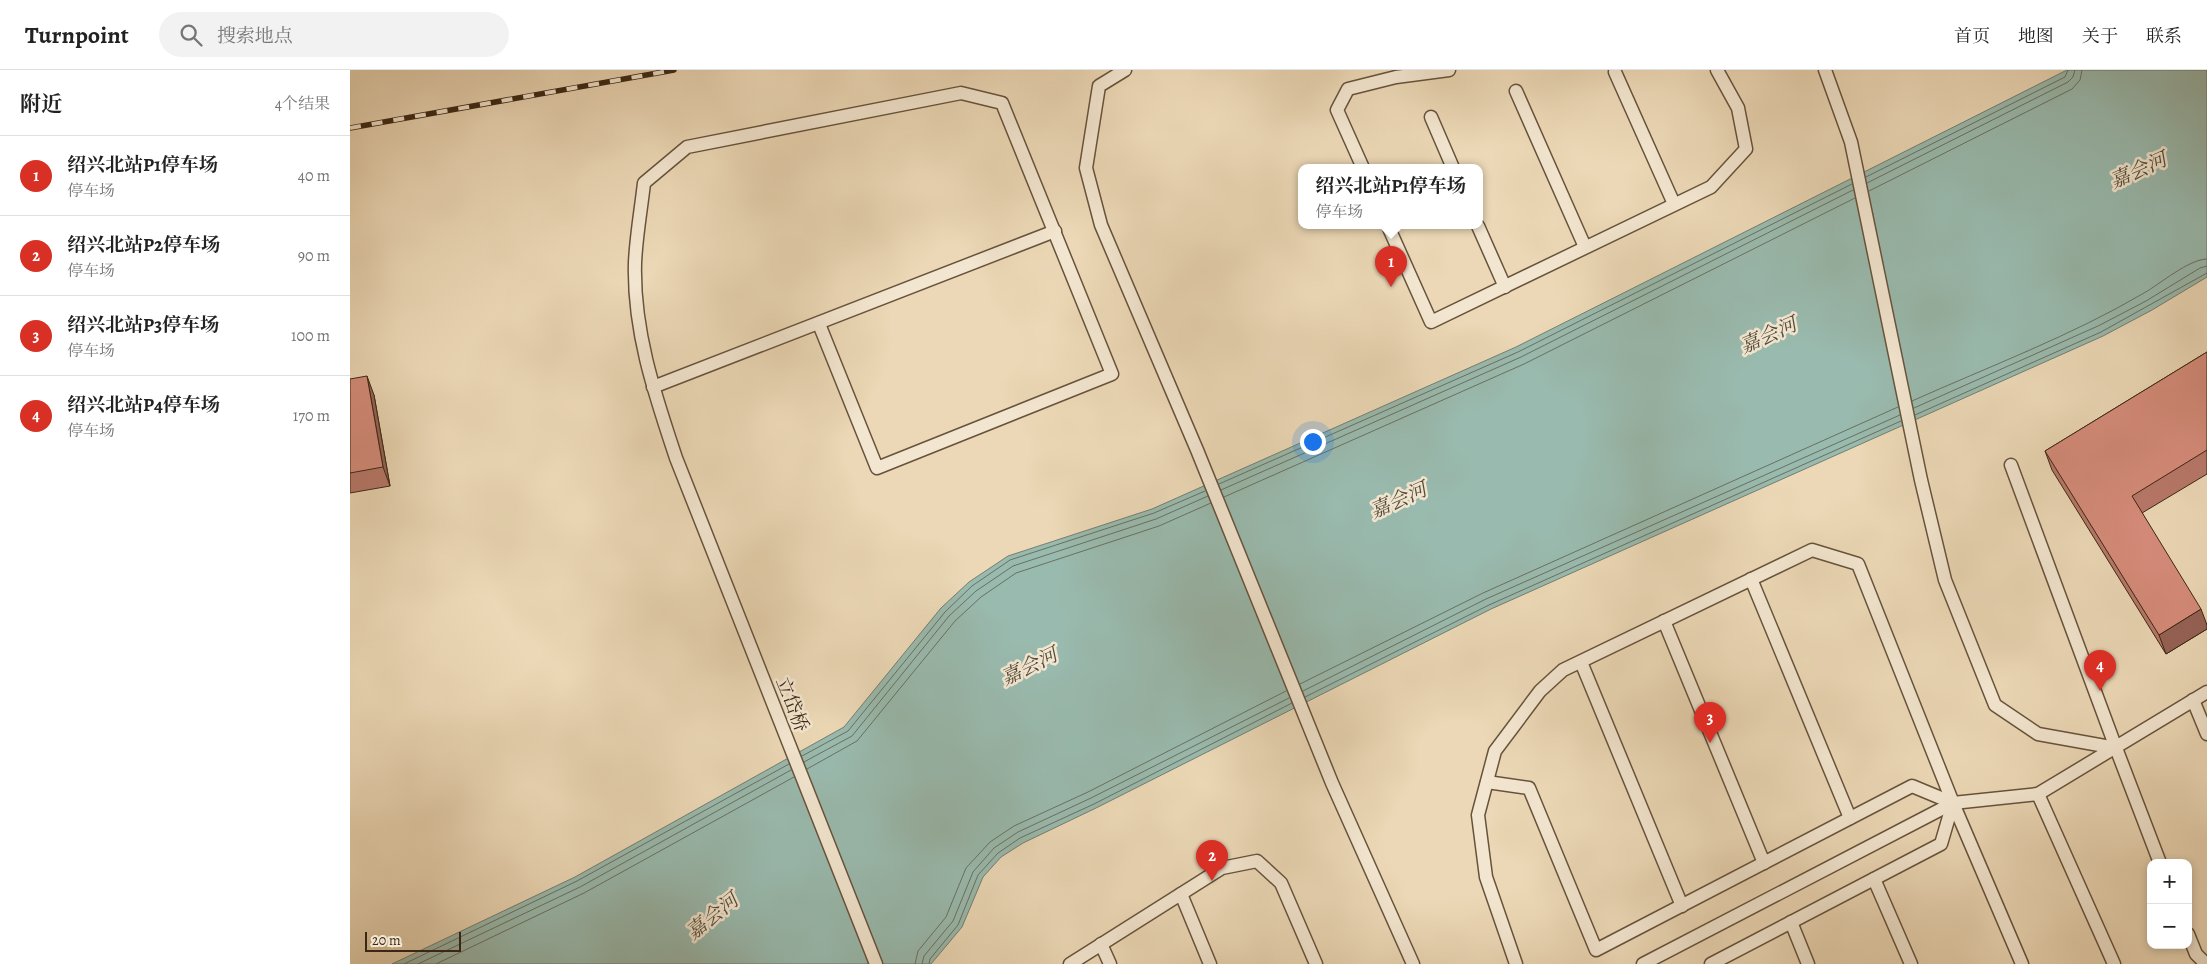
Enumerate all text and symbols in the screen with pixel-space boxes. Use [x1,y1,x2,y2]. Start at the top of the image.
search box [159,12,509,57]
text: Turnpoint [25,19,129,51]
icon: search [177,21,205,49]
text: 搜索地点 [217,23,293,49]
text: 首页 [1954,24,1990,48]
text: 地图 [2018,24,2054,48]
text: 关于 [2082,24,2118,48]
text: 联系 [2146,24,2182,48]
text: 附近 [20,90,62,118]
text: 4个结果 [275,93,330,115]
water label: 嘉会河 [2105,145,2174,195]
text: 绍兴北站P1停车场 [67,152,218,178]
popup [1298,164,1483,229]
text: 1 [33,165,39,187]
text: 40 m [298,165,330,187]
text: 绍兴北站P1停车场 [1315,173,1466,199]
text: 停车场 [67,180,115,202]
text: 停车场 [1315,201,1363,223]
text: 绍兴北站P2停车场 [67,232,220,258]
text: 2 [32,245,40,267]
text: 90 m [298,245,330,267]
pin: 1 [1375,246,1407,287]
text: 停车场 [67,260,115,282]
water label: 嘉会河 [1735,310,1804,360]
text: 绍兴北站P3停车场 [67,312,219,338]
text: 3 [33,325,39,347]
text: 100 m [291,325,330,347]
text: 停车场 [67,340,115,362]
text: 绍兴北站P4停车场 [67,392,220,418]
text: 4 [32,405,40,427]
text: 170 m [293,405,330,427]
text: 停车场 [67,420,115,442]
your location [1300,429,1326,455]
water label: 嘉会河 [1365,475,1434,525]
water label: 嘉会河 [996,640,1065,692]
pin: 4 [2084,650,2116,691]
street label: 立岱桥 [769,673,815,736]
pin: 3 [1694,702,1726,743]
pin: 2 [1196,840,1228,881]
map controls [2147,859,2192,949]
button: + [2147,859,2192,904]
water label: 嘉会河 [681,885,746,946]
button: − [2147,904,2192,949]
scale bar [365,929,461,952]
text: 20 m [372,931,401,950]

